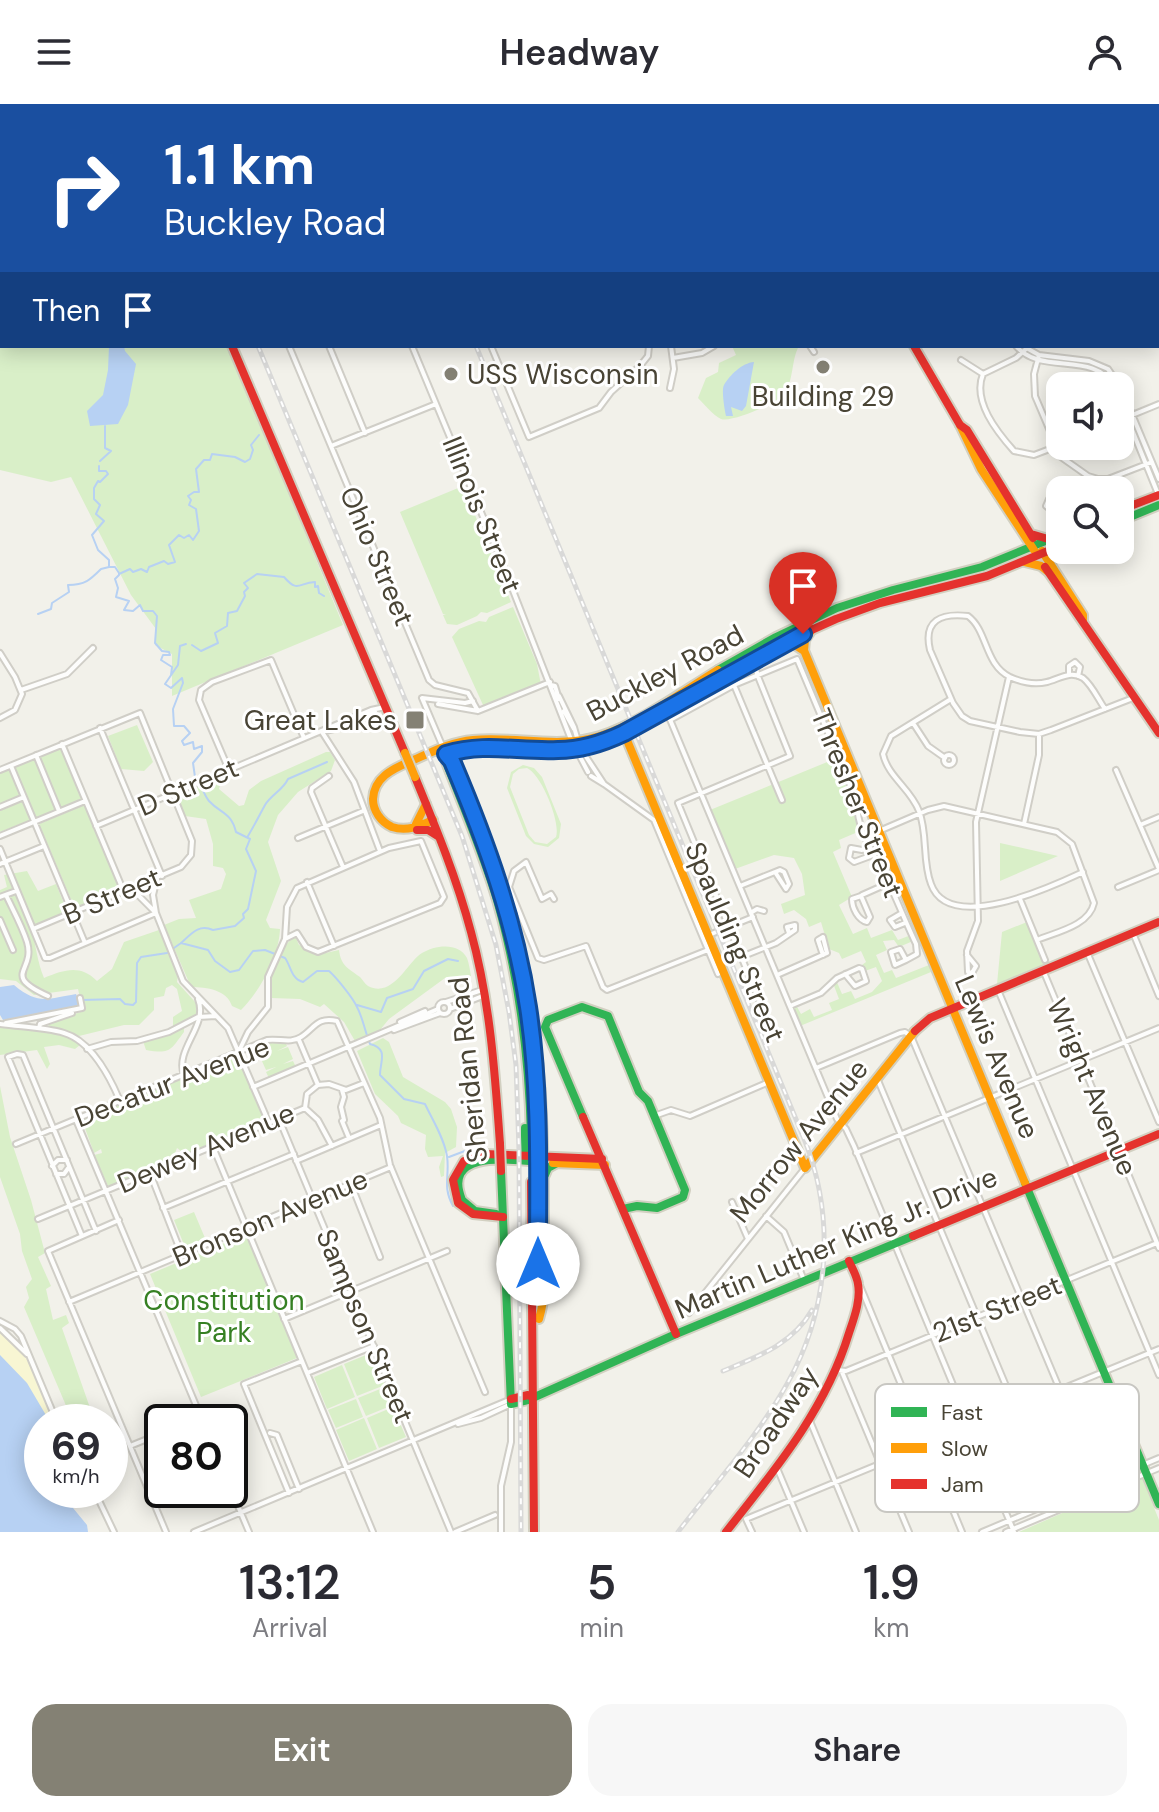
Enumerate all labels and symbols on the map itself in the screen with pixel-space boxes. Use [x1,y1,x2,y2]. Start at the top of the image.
place label: USS Wisconsin [467,356,659,393]
marker: Building 29 [814,358,832,376]
marker: USS Wisconsin [442,365,460,383]
place label: Building 29 [752,378,894,415]
street label: Illinois Street [434,431,530,599]
street label: Ohio Street [331,481,423,631]
pin [769,552,837,634]
street label: Buckley Road [580,616,750,730]
place label: Great Lakes [244,702,397,739]
street label: Thresher Street [802,703,912,903]
marker: Great Lakes [404,709,426,731]
street label: D Street [132,749,244,825]
street label: Spaulding Street [676,836,794,1048]
street label: B Street [57,859,167,933]
street label: Lewis Avenue [946,970,1048,1144]
street label: Sheridan Road [440,975,496,1165]
street label: Wright Avenue [1038,993,1146,1181]
street label: Decatur Avenue [69,1028,275,1136]
street label: Morrow Avenue [722,1051,876,1231]
street label: Dewey Avenue [112,1094,300,1202]
street label: Martin Luther King Jr. Drive [669,1158,1003,1328]
street label: Bronson Avenue [167,1160,373,1276]
position arrow [496,1222,580,1306]
street label: Sampson Street [307,1223,423,1429]
street label: 21st Street [927,1266,1067,1352]
park label: Constitution Park [143,1282,305,1351]
street label: Broadway [725,1359,827,1485]
legend [875,1384,1139,1512]
text: Fast [941,1398,983,1427]
speed limit sign: 80 [144,1404,248,1508]
text: Slow [941,1434,988,1463]
text: Jam [941,1470,984,1499]

